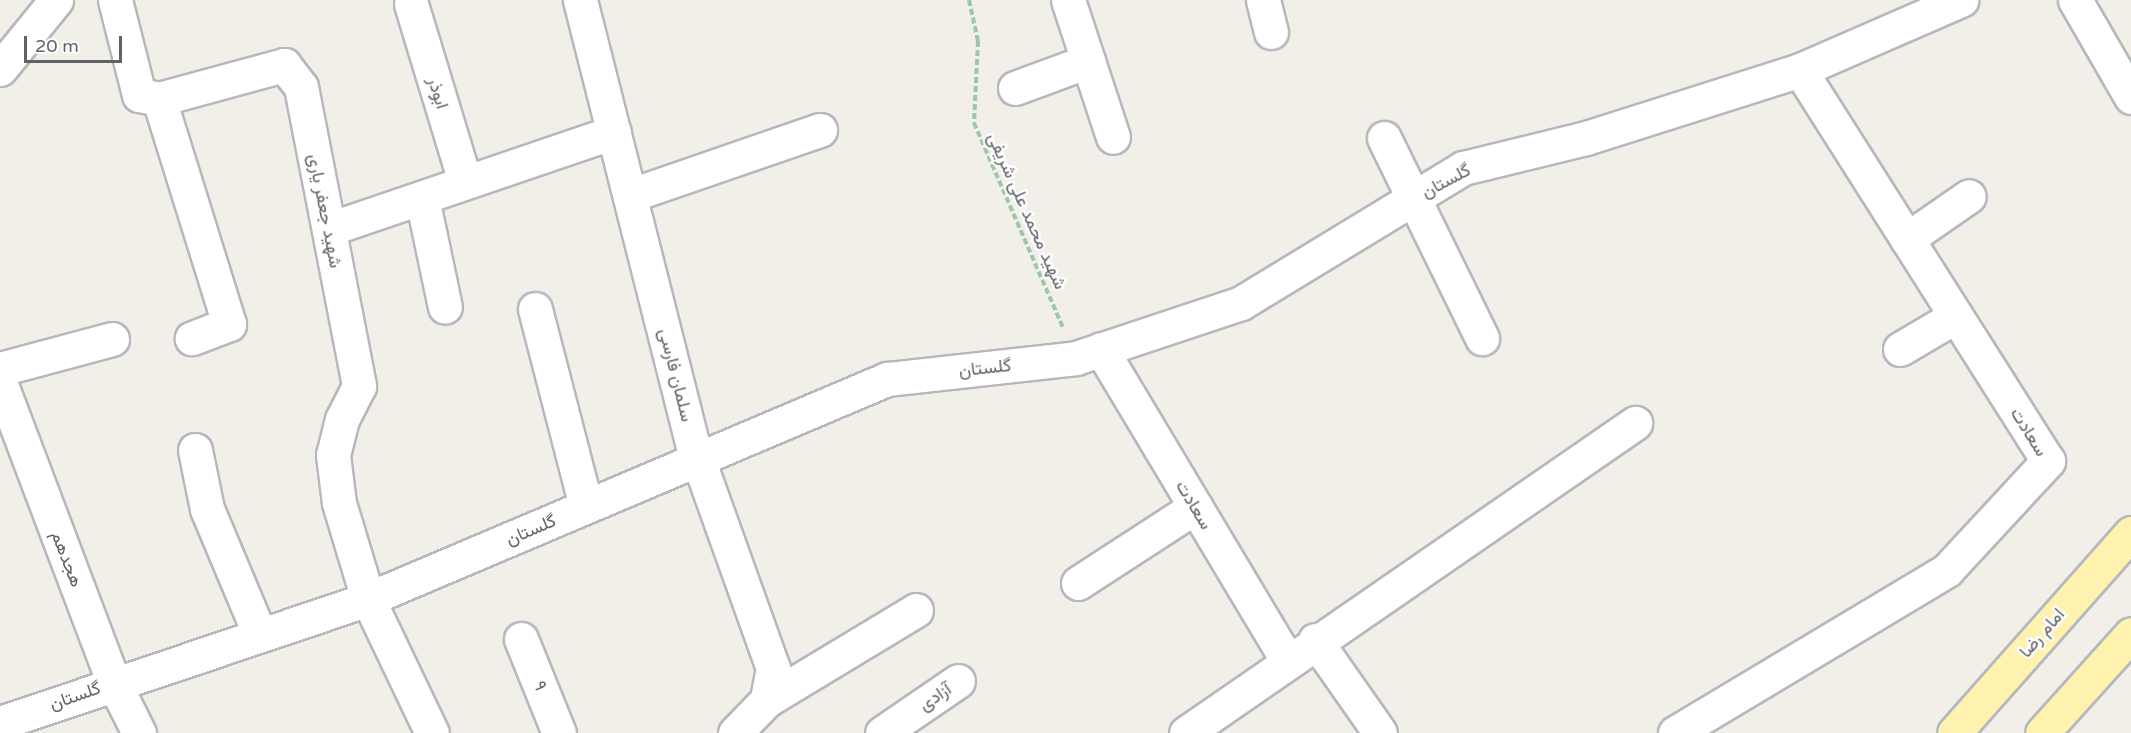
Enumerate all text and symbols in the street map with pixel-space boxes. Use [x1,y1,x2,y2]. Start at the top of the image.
scale bar [27,24,124,62]
text: 20 m [35,35,79,57]
street label: ابوذر [423,74,453,112]
street label: شهید محمد علی شریفی [983,129,1071,293]
street label: شهید جعفر یاری [303,152,347,270]
street label: گلستان [1418,159,1474,203]
street label: سلمان فارسی [654,326,698,424]
street label: گلستان [958,355,1012,381]
street label: سعادت [2006,404,2052,460]
street label: سعادت [1171,476,1217,534]
street label: گلستان [503,510,559,550]
street label: هجدهم [46,528,88,590]
street label: امام رضا [2015,604,2069,662]
street label: گلستان [47,677,103,715]
street label: ۹ [528,678,552,694]
street label: آزادی [915,678,955,716]

